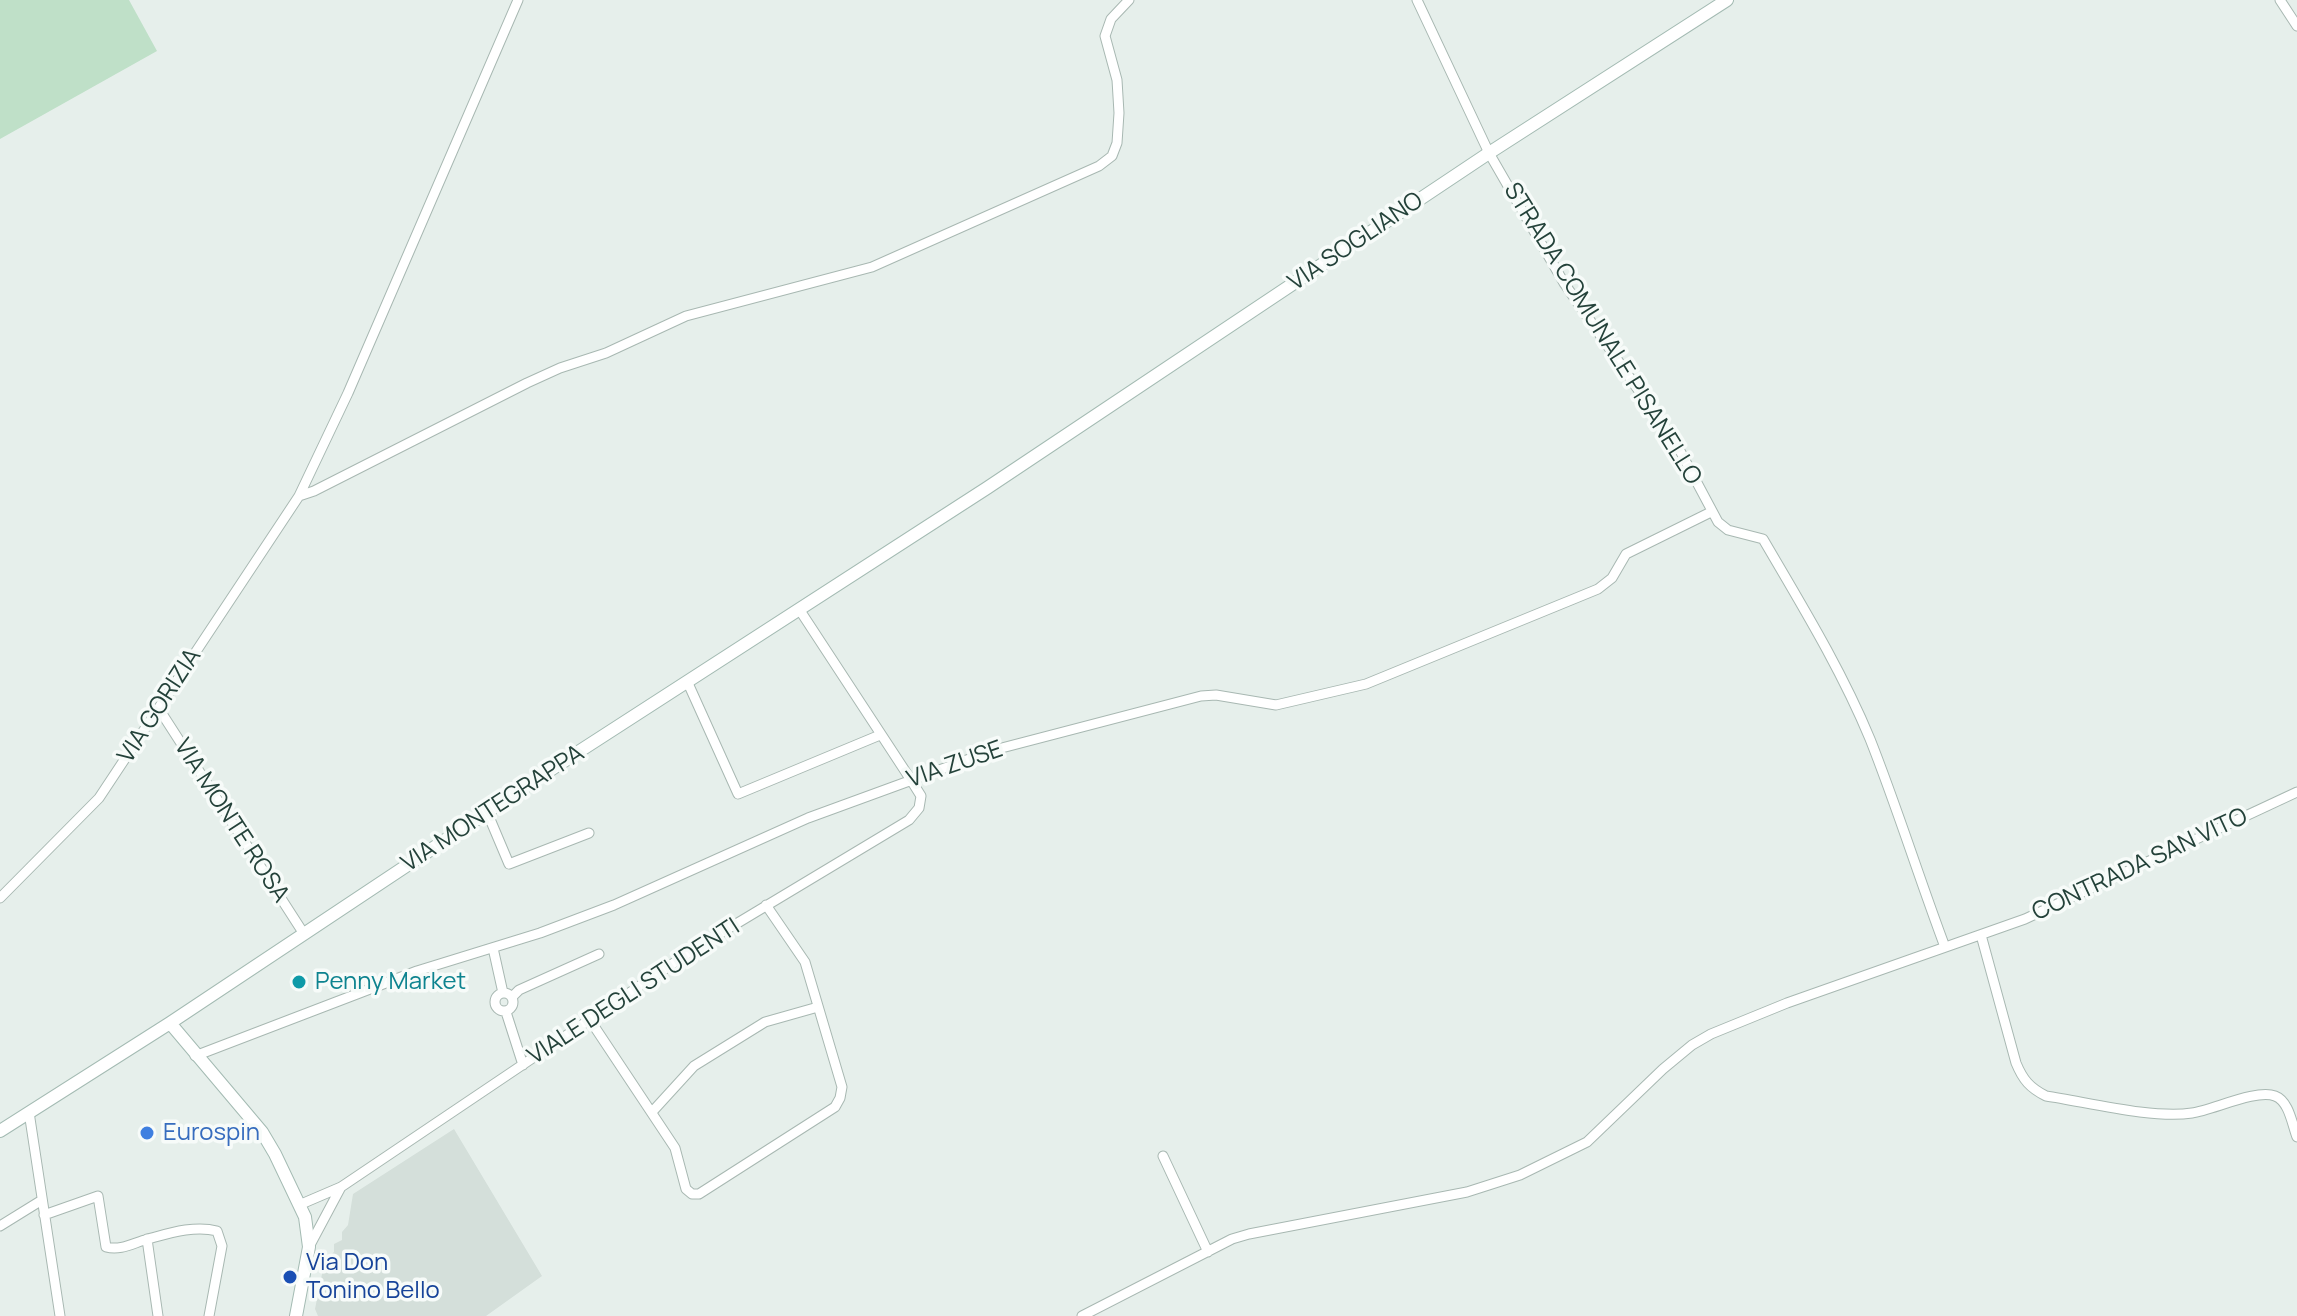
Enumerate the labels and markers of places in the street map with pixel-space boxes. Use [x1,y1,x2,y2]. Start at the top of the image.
place label: Penny Market [315,968,466,996]
marker: Penny Market [290,973,308,991]
place label: Eurospin [163,1119,260,1147]
marker: Eurospin [138,1124,156,1142]
place label: Via Don Tonino Bello [306,1249,440,1305]
marker: Via Don Tonino Bello [281,1268,299,1286]

